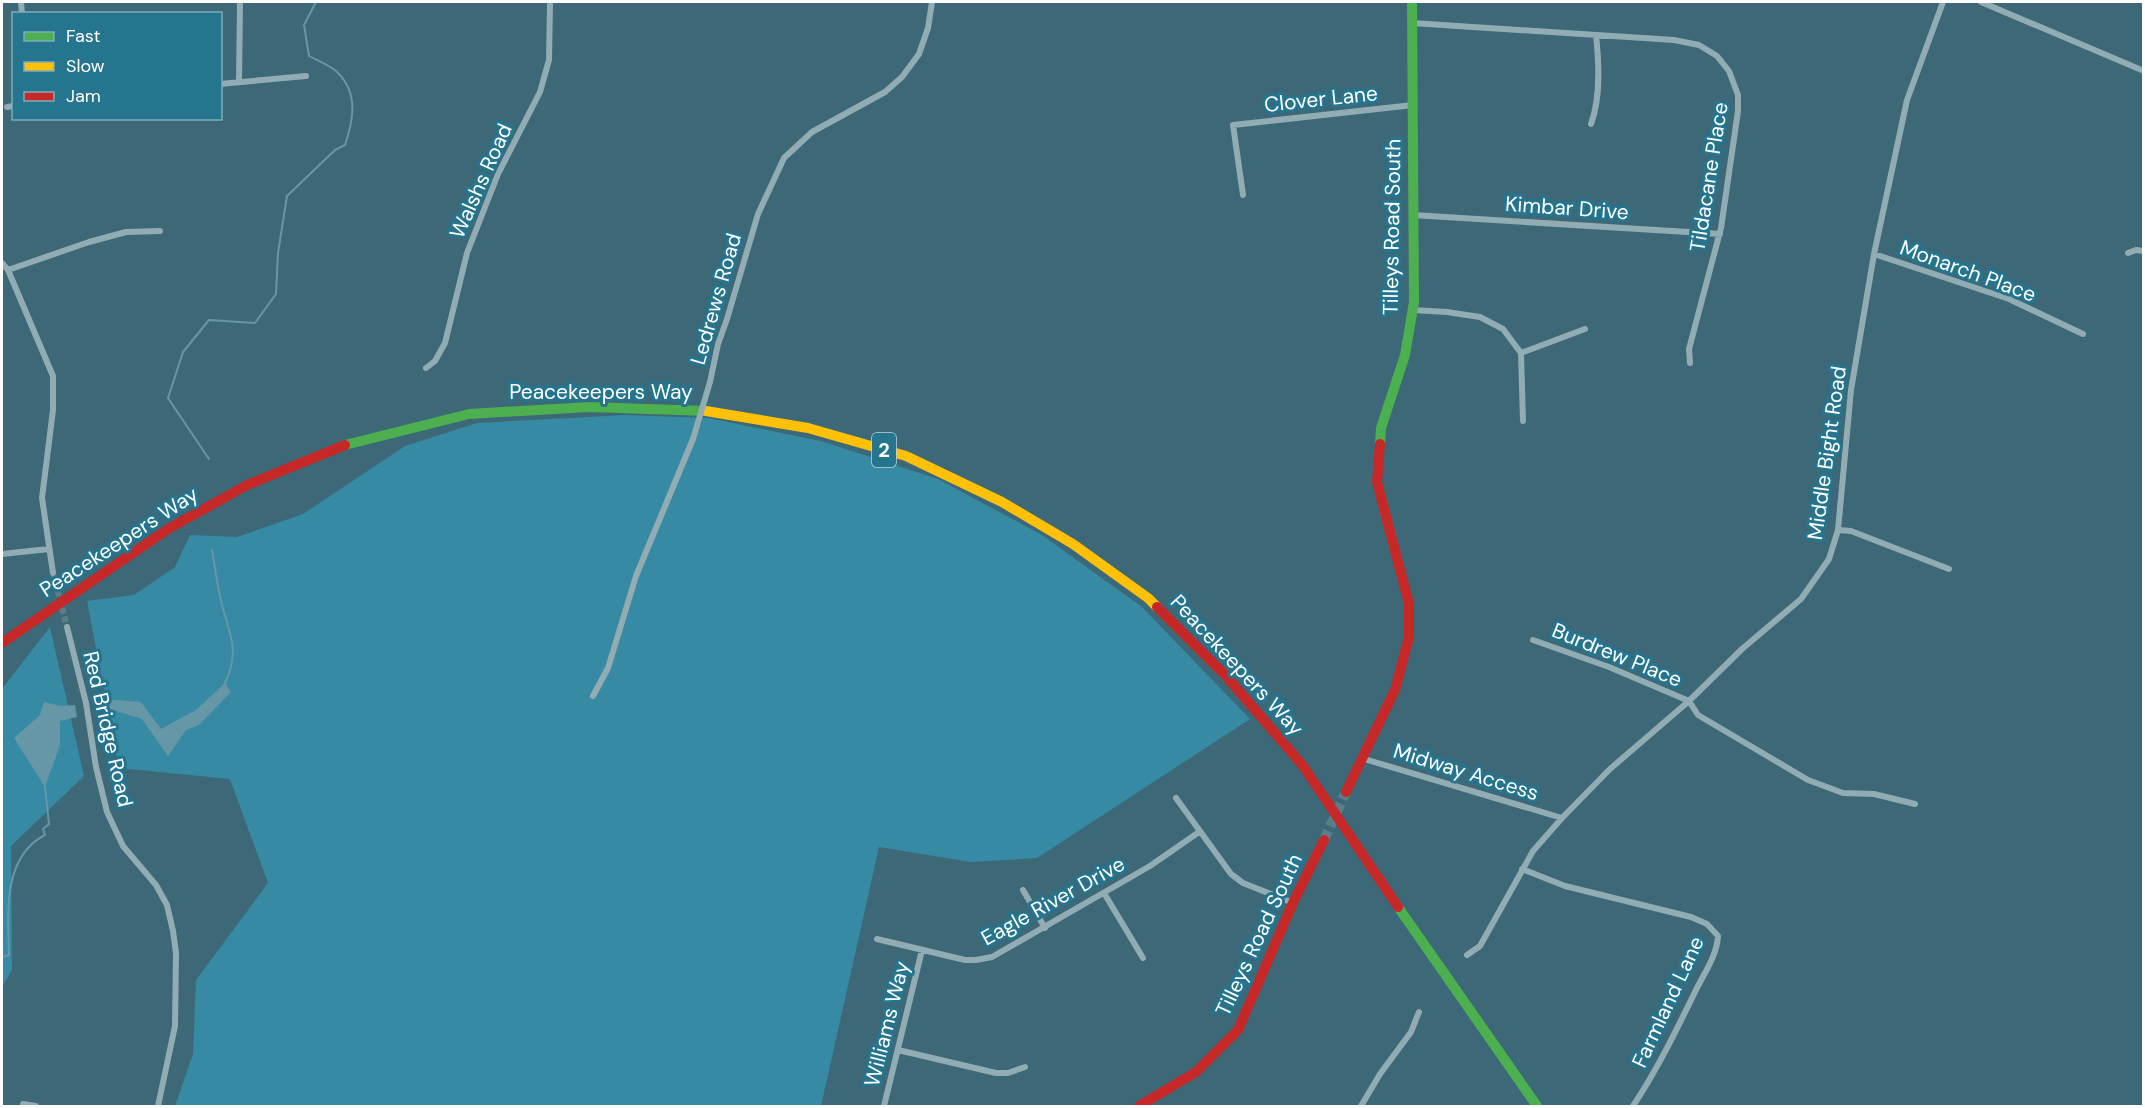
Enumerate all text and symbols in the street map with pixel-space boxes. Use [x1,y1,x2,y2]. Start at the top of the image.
legend [12,12,222,120]
text: Fast [66,24,101,48]
text: Slow [66,54,105,78]
street label: Clover Lane [1263,79,1379,119]
text: Jam [66,84,101,108]
street label: Tildacane Place [1683,100,1735,254]
street label: Walshs Road [443,119,519,243]
street label: Tilleys Road South [1376,139,1408,315]
street label: Kimbar Drive [1504,190,1630,226]
street label: Ledrews Road [684,230,748,368]
street label: Monarch Place [1896,233,2040,309]
street label: Middle Bight Road [1801,364,1853,542]
street label: Peacekeepers Way [509,378,693,406]
road number: 2 [872,433,896,467]
street label: Peacekeepers Way [34,480,204,604]
street label: Peacekeepers Way [1164,588,1310,742]
street label: Burdrew Place [1548,616,1686,694]
street label: Red Bridge Road [76,648,140,810]
street label: Midway Access [1390,737,1542,807]
street label: Tilleys Road South [1209,849,1309,1021]
street label: Eagle River Drive [976,850,1130,952]
street label: Farmland Lane [1625,932,1711,1072]
street label: Williams Way [858,958,916,1090]

